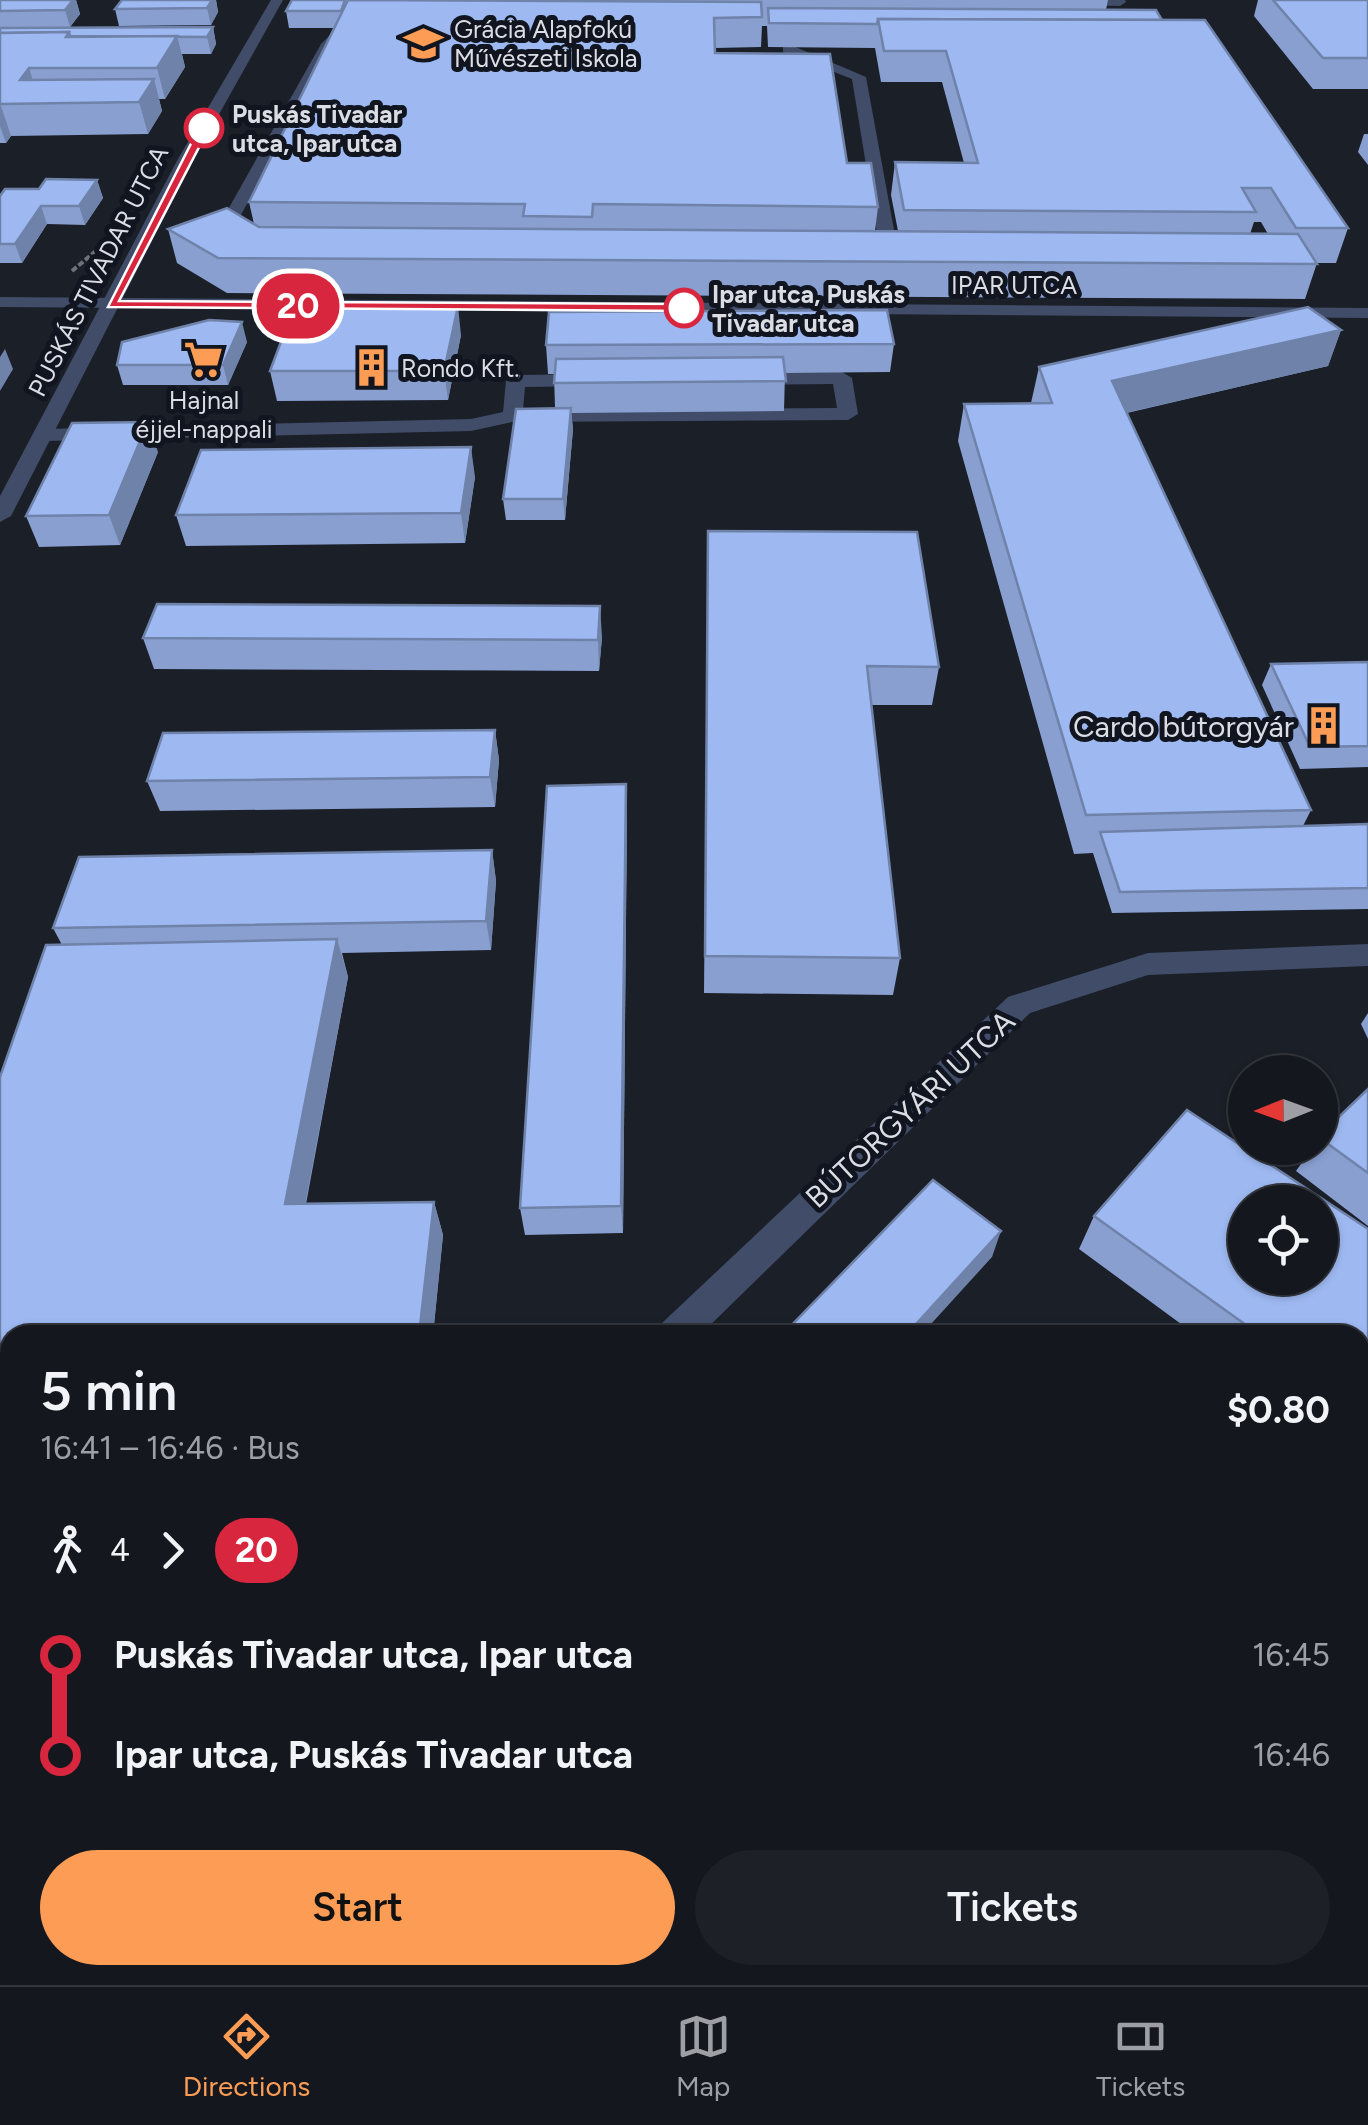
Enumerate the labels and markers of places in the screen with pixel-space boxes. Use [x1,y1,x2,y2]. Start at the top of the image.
place label: Grácia Alapfokú Művészeti Iskola [454,14,638,73]
school or university icon: Grácia Alapfokú Művészeti Iskola [403,22,445,64]
place label: Puskás Tivadar utca, Ipar utca [232,99,403,158]
marker: Puskás Tivadar utca, Ipar utca [185,109,223,147]
place label: Ipar utca, Puskás Tivadar utca [712,279,905,338]
marker: Ipar utca, Puskás Tivadar utca [665,289,703,327]
supermarket icon: Hajnal éjjel-nappali [183,338,225,380]
building icon: Rondo Kft. [350,347,392,389]
place label: Rondo Kft. [401,353,520,383]
place label: Hajnal éjjel-nappali [135,385,273,444]
building icon: Cardo bútorgyár [1303,705,1345,747]
place label: Cardo bútorgyár [1073,708,1294,745]

